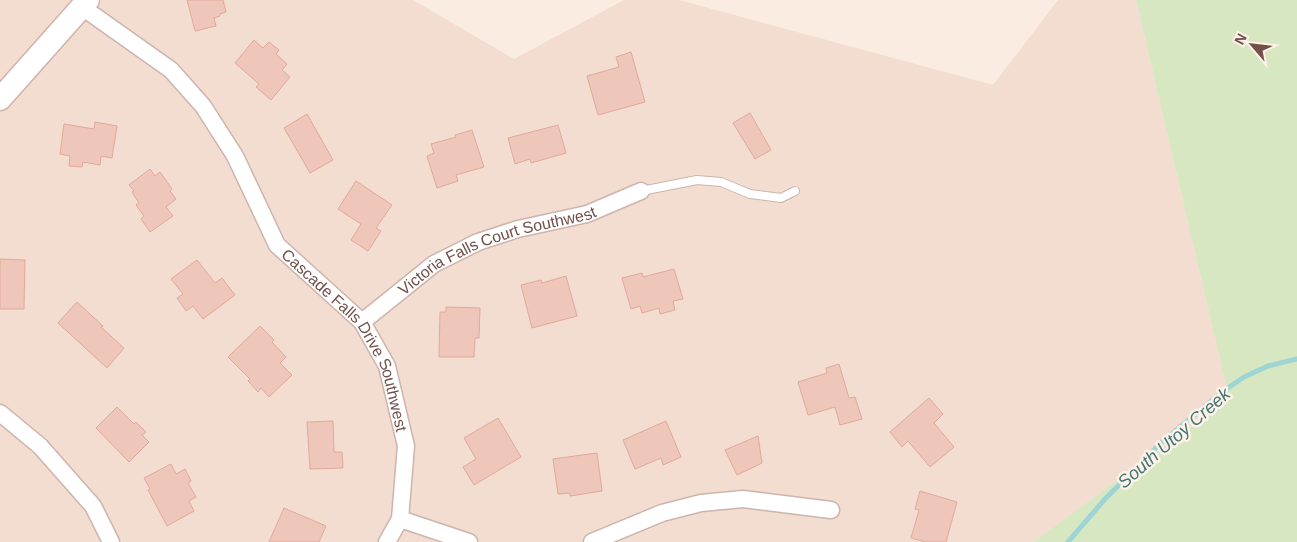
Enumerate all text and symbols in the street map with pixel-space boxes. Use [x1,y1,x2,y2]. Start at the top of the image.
north arrow [1227,20,1277,70]
text: N [1231,31,1250,47]
street label: Victoria Falls Court Southwest [395,203,599,298]
street label: Cascade Falls Drive Southwest [278,246,410,434]
water label: South Utoy Creek [1114,383,1235,492]

